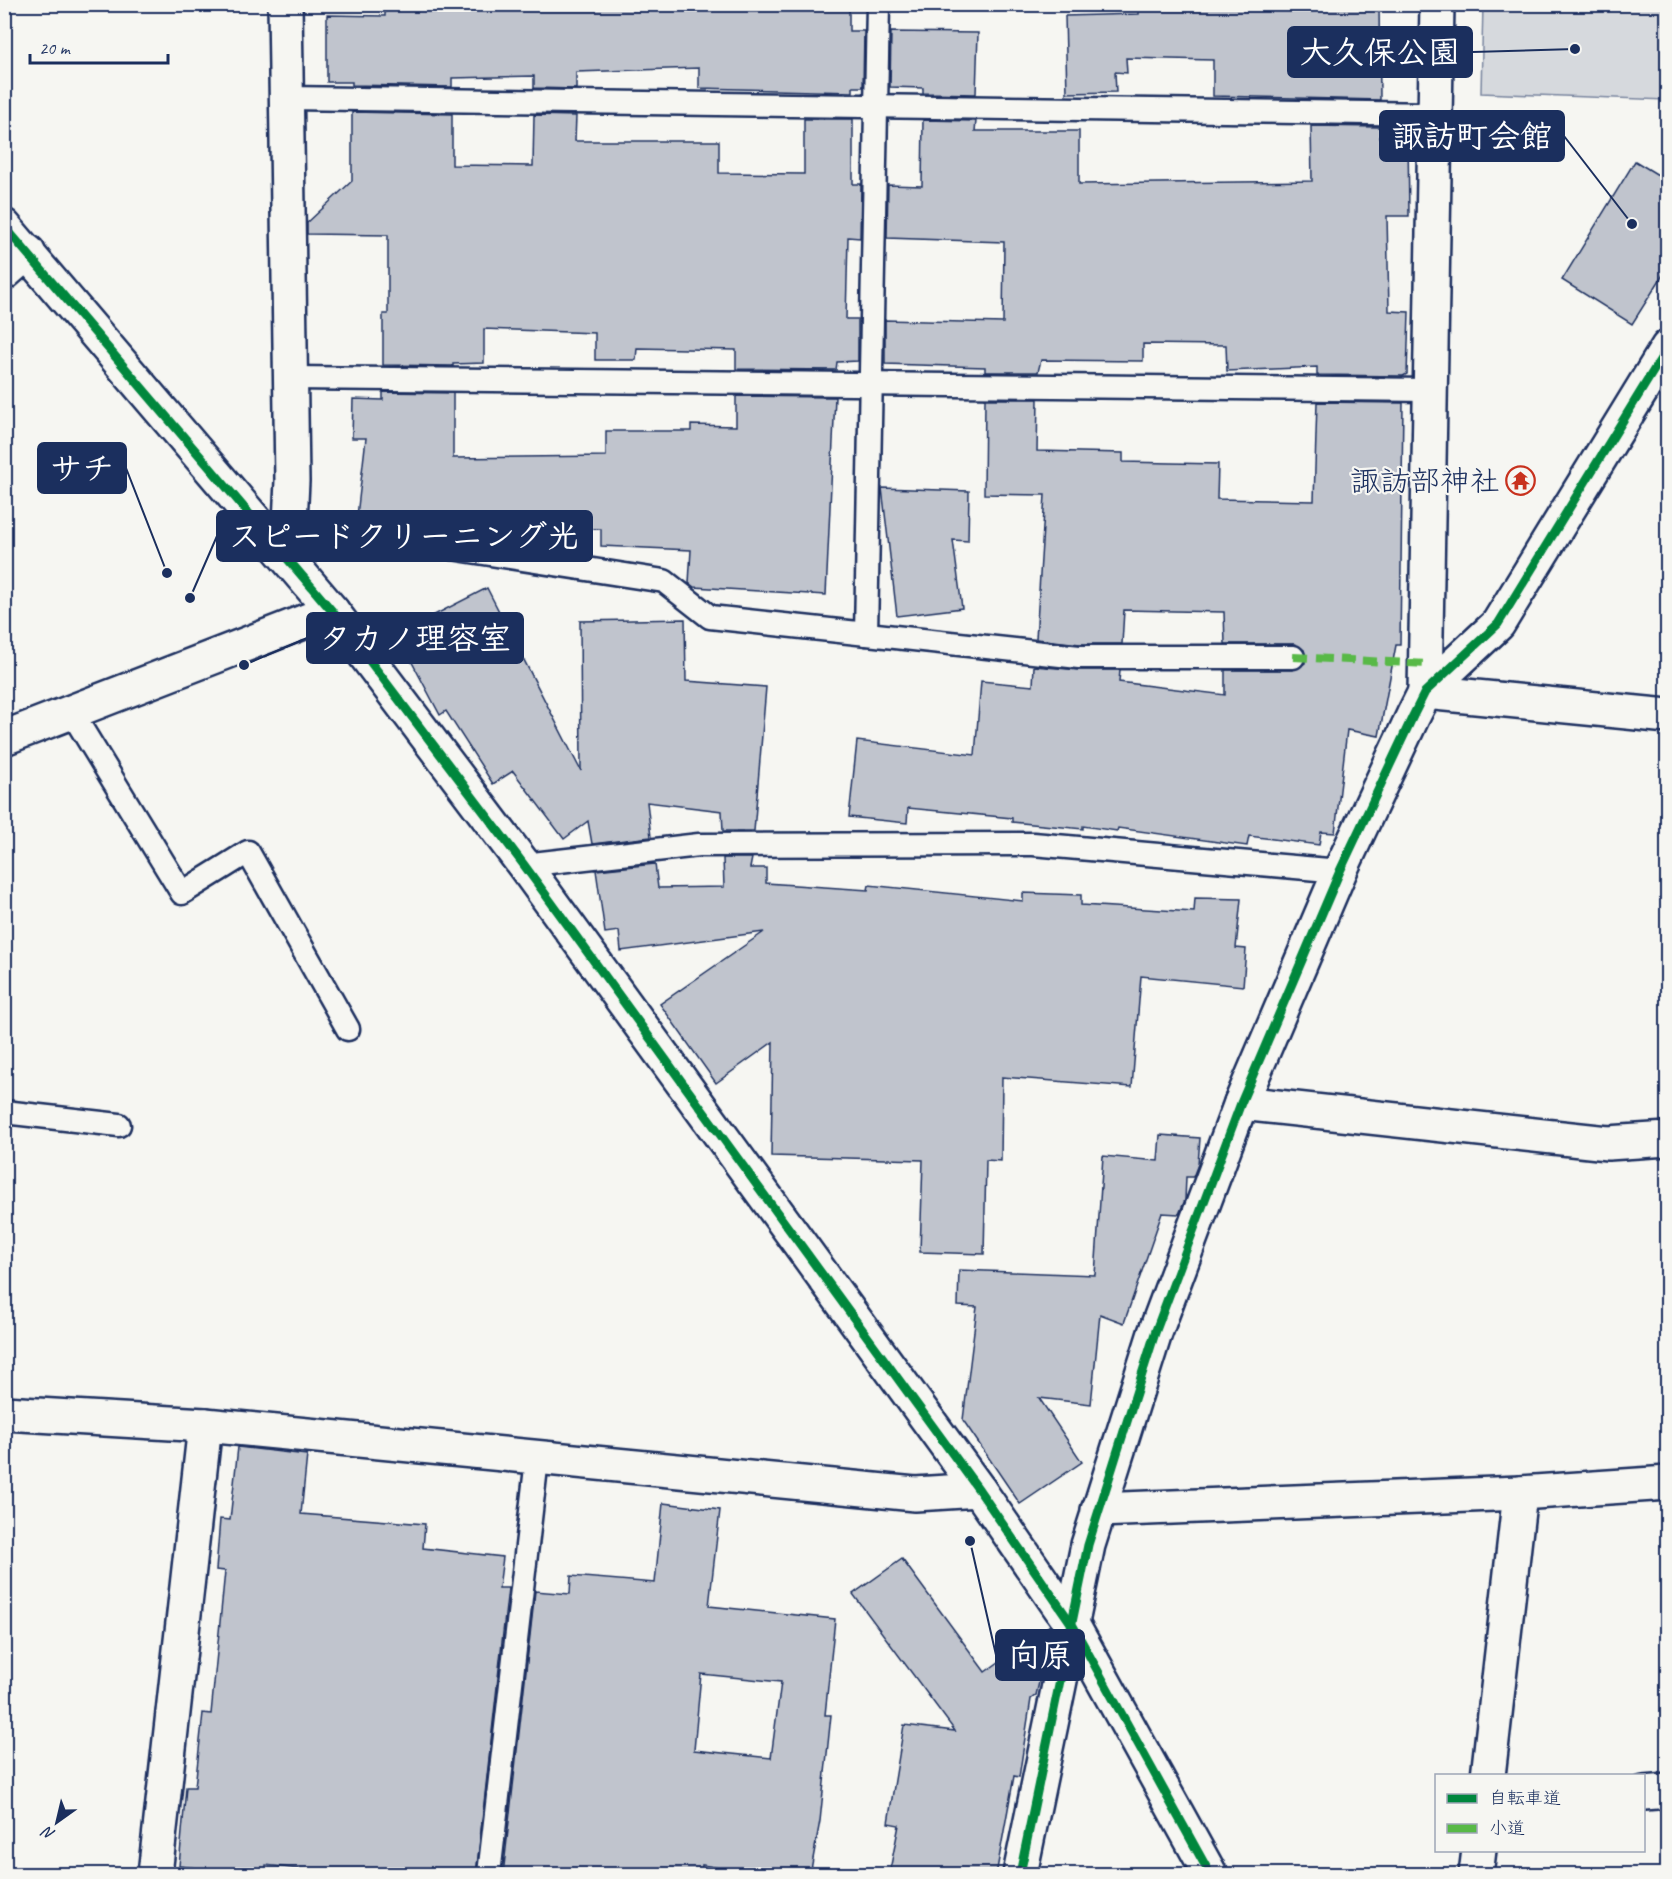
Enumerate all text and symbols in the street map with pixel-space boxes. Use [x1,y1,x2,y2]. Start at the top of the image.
scale bar [30,27,168,65]
callout: 大久保公園 [1288,27,1472,77]
text: 大久保公園 [1300,32,1460,73]
text: 20 m [39,37,72,59]
callout: 諏訪町会館 [1380,111,1564,161]
text: 諏訪町会館 [1392,116,1552,157]
callout: サチ [38,443,126,493]
text: サチ [50,448,114,489]
place label: 諏訪部神社 [1350,462,1500,500]
temple icon: 諏訪部神社 [1505,465,1537,497]
callout: スピードクリーニング光 [217,511,592,561]
text: スピードクリーニング光 [229,516,579,557]
callout: タカノ理容室 [307,613,523,663]
text: タカノ理容室 [319,618,511,659]
callout: 向原 [996,1630,1084,1680]
text: 向原 [1008,1635,1072,1676]
legend [1435,1774,1645,1852]
text: 自転車道 [1489,1787,1561,1809]
north arrow [27,1792,87,1852]
text: 小道 [1489,1817,1525,1839]
text: N [37,1821,59,1845]

